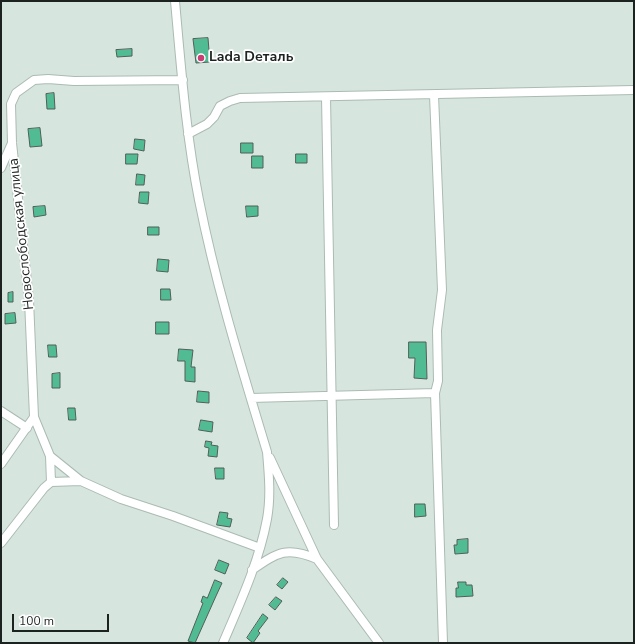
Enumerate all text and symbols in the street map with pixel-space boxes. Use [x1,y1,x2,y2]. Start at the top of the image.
place label: Lada Dеталь [209,50,293,66]
marker: Lada Dеталь [196,53,206,63]
street label: Новослободская улица [6,157,38,311]
scale bar [14,606,111,632]
text: 100 m [19,613,54,629]

